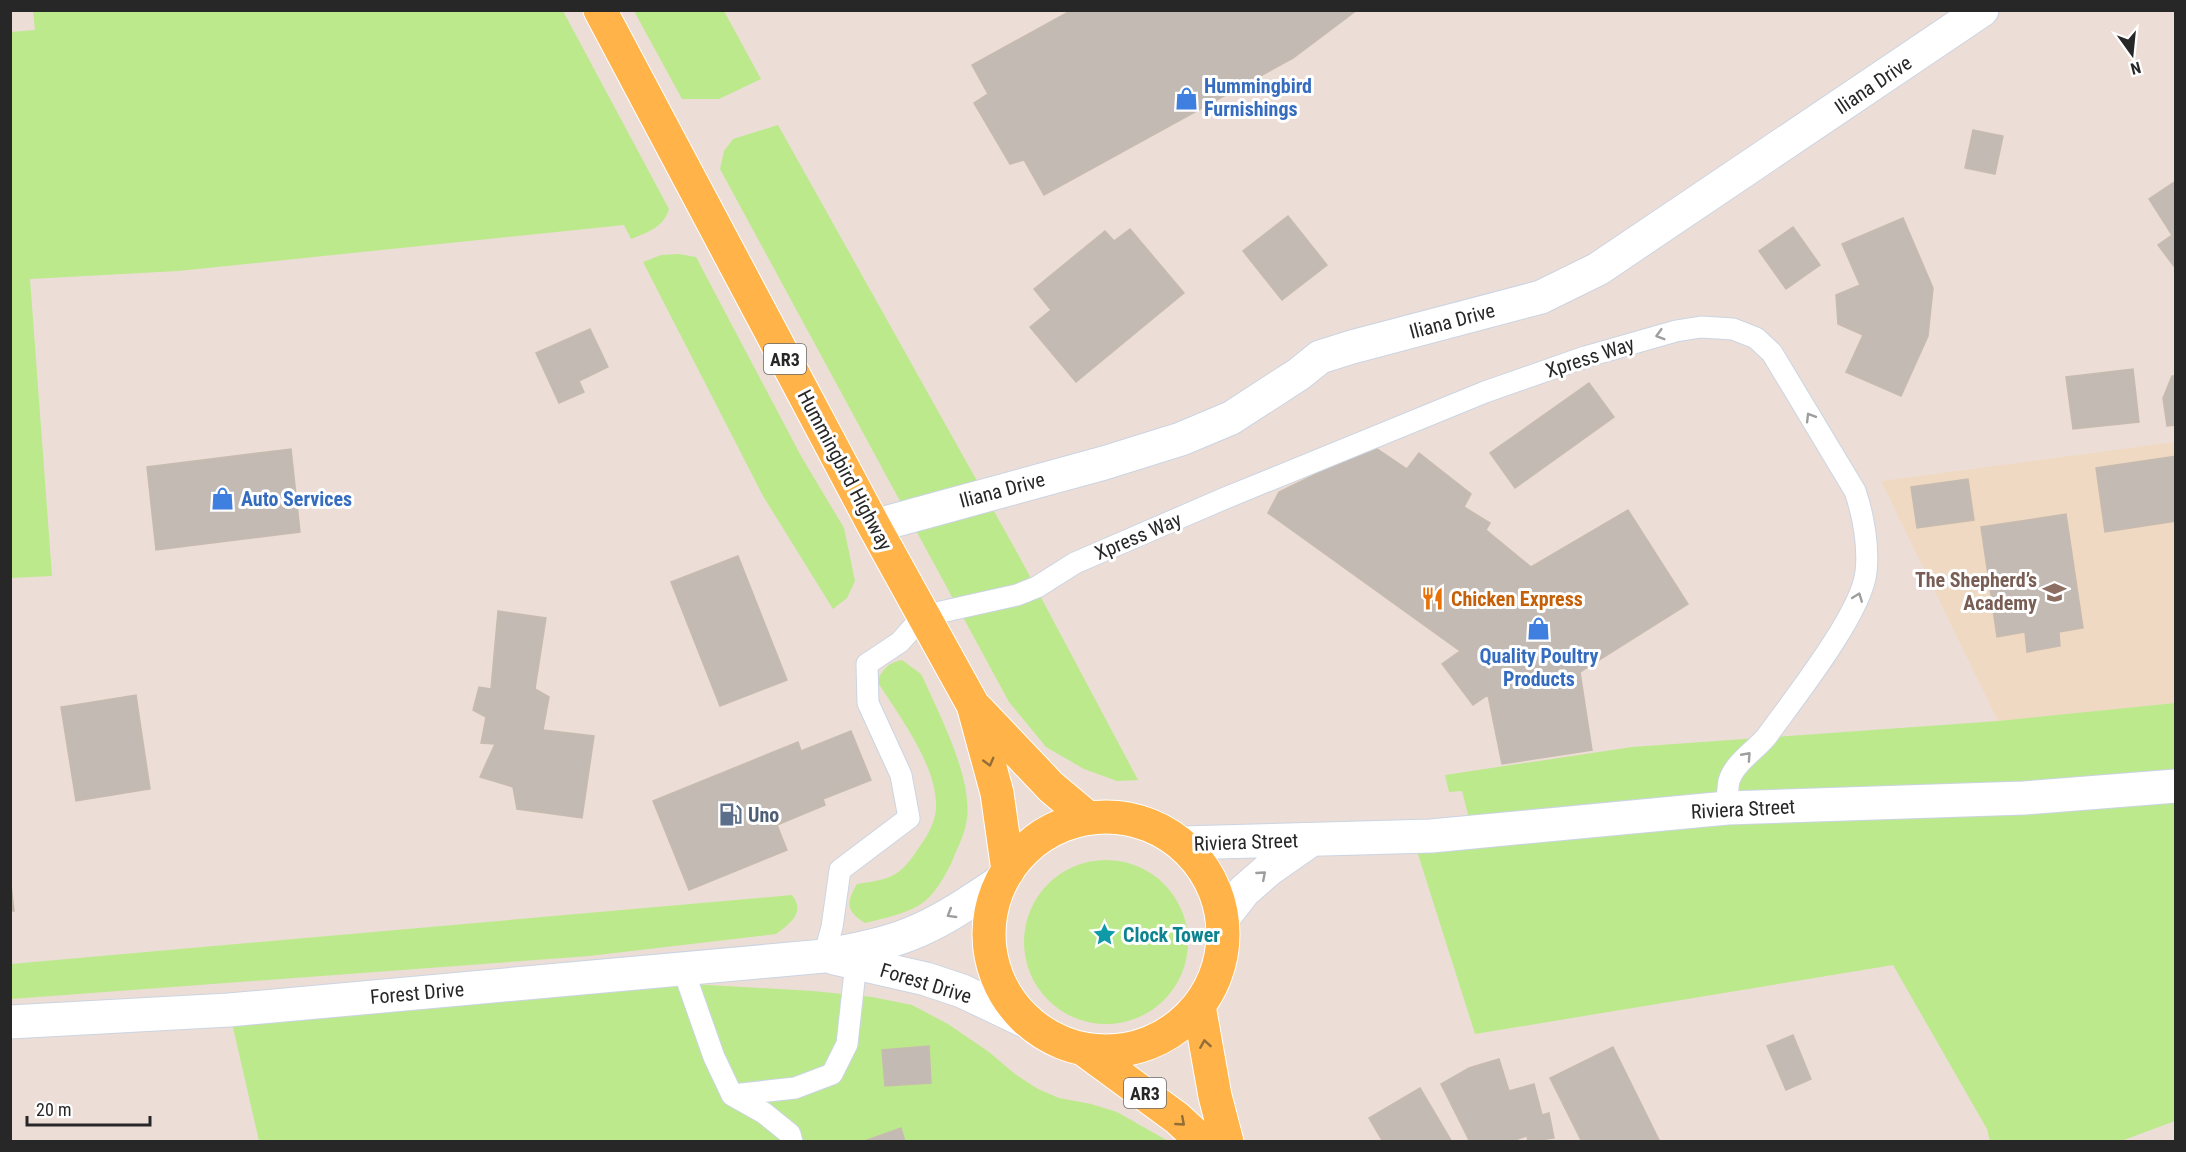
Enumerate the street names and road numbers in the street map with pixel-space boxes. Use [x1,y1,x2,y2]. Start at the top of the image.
street label: Iliana Drive [1830,51,1916,119]
street label: Iliana Drive [1407,298,1497,344]
street label: Xpress Way [1543,331,1637,383]
road number: AR3 [764,344,806,374]
street label: Hummingbird Highway [793,386,897,554]
street label: Iliana Drive [957,467,1047,513]
street label: Xpress Way [1091,507,1185,565]
street label: Riviera Street [1690,794,1796,824]
street label: Riviera Street [1193,828,1299,856]
street label: Forest Drive [877,958,975,1008]
street label: Forest Drive [369,977,465,1009]
road number: AR3 [1124,1078,1166,1108]

